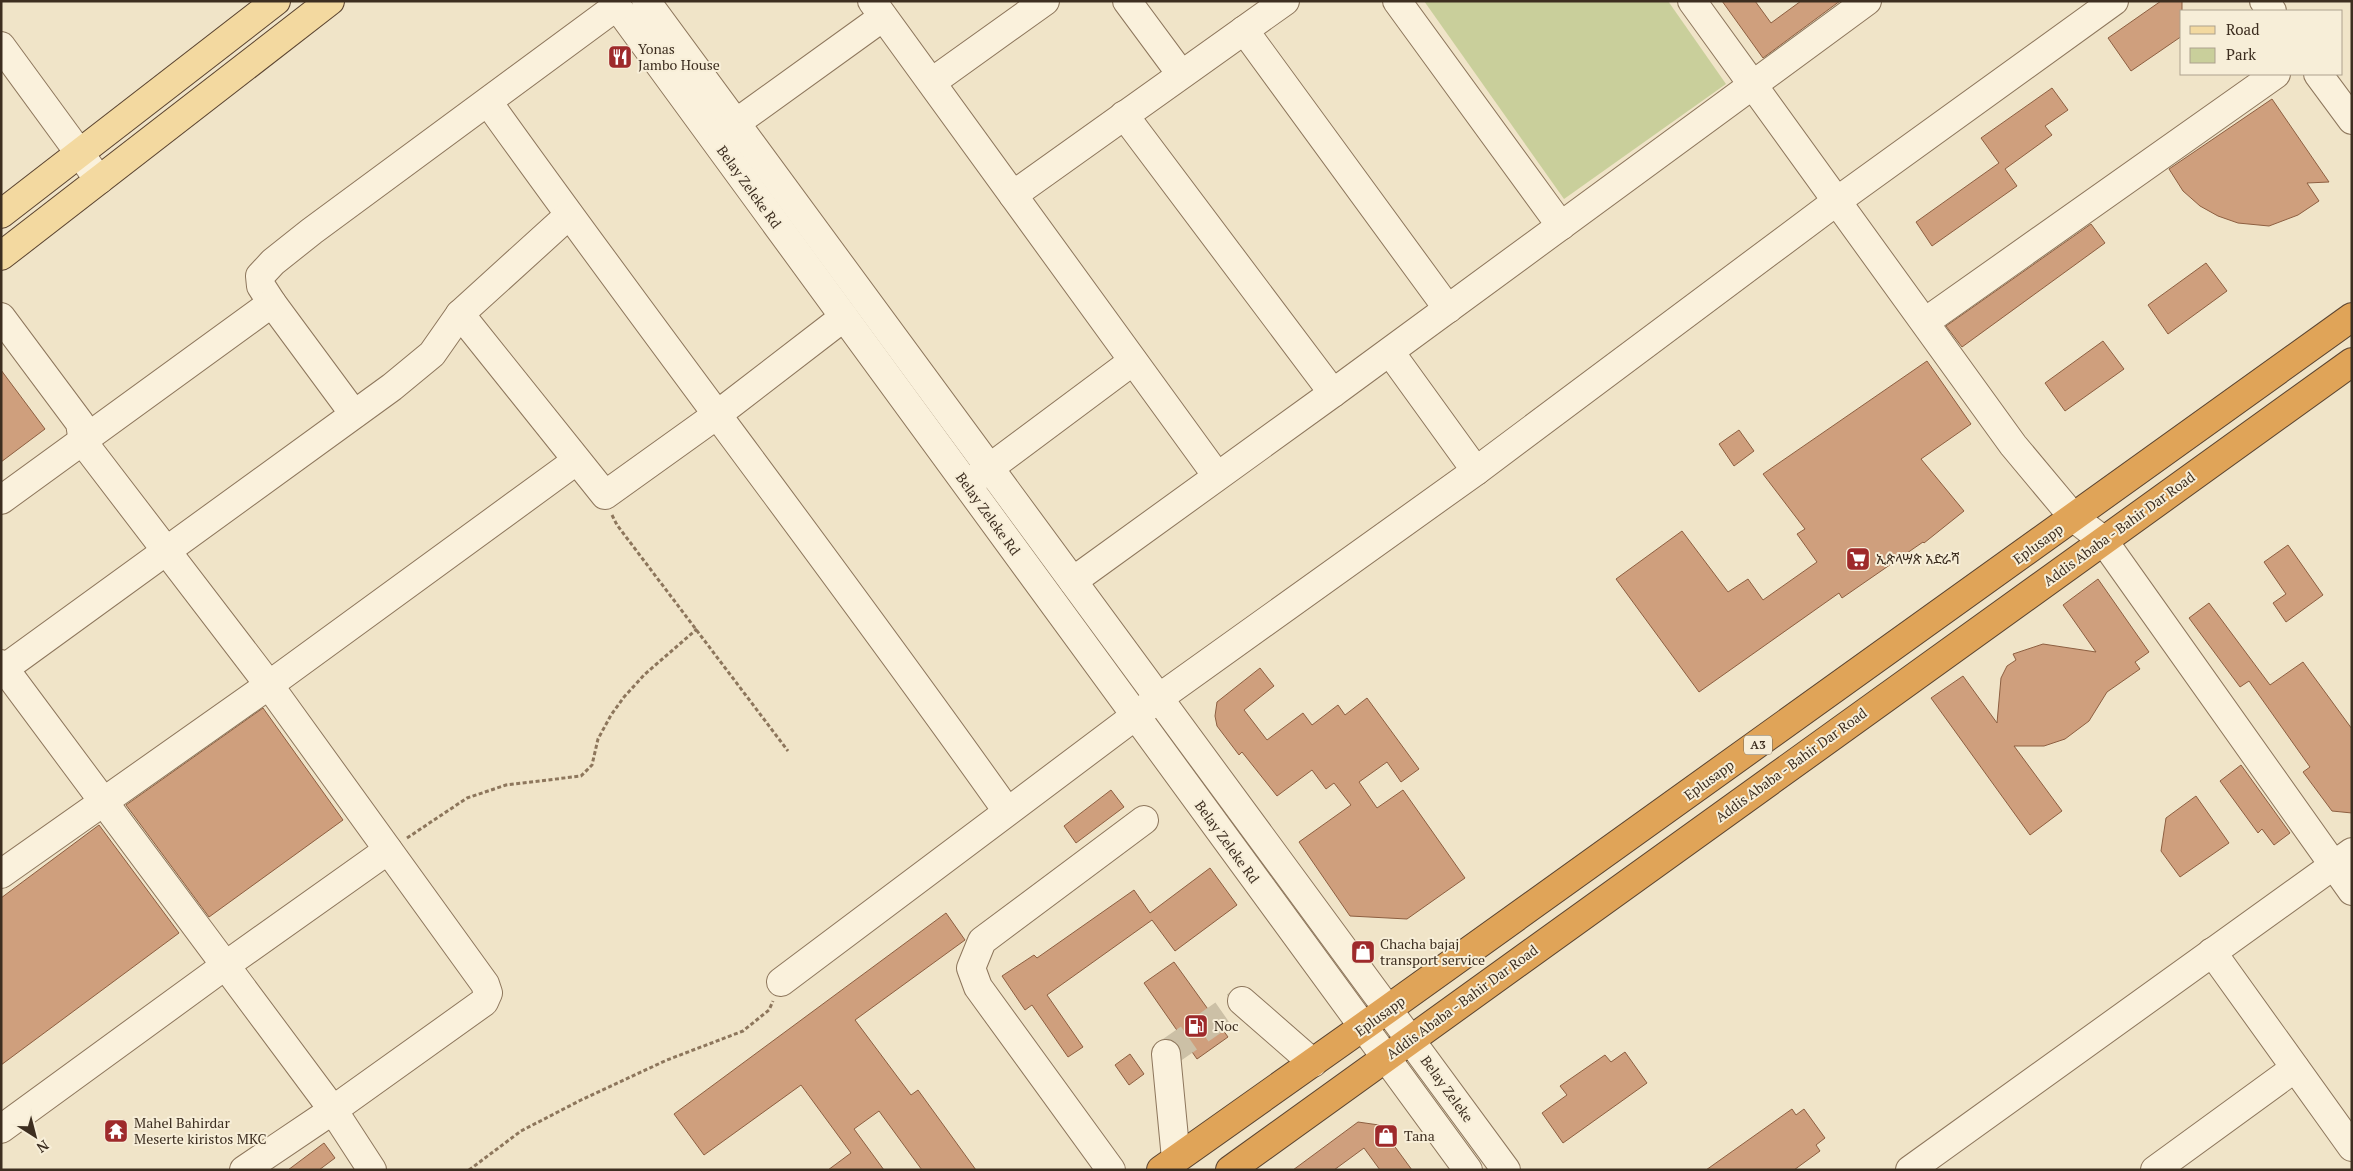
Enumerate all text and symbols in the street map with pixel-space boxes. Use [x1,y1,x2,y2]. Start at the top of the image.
legend [2180,10,2343,75]
text: Road [2226,19,2259,39]
place label: Yonas Jambo House [638,39,720,74]
restaurant icon: Yonas Jambo House [607,44,633,70]
text: Park [2226,44,2256,64]
street label: Belay Zeleke Rd [713,141,786,232]
street label: Addis Ababa - Bahir Dar Road [2039,467,2198,590]
street label: Belay Zeleke Rd [952,468,1025,559]
street label: Eplusapp [2009,519,2067,568]
supermarket icon: ኢጵላሣጵ አድራሻ [1845,546,1871,572]
place label: ኢጵላሣጵ አድራሻ [1876,549,1960,568]
street label: Addis Ababa - Bahir Dar Road [1711,703,1870,826]
road number: A3 [1744,736,1772,754]
street label: Eplusapp [1680,755,1738,804]
street label: Belay Zeleke Rd [1191,796,1264,887]
place label: Chacha bajaj transport service [1380,934,1485,969]
shop icon: Chacha bajaj transport service [1350,939,1376,965]
street label: Addis Ababa - Bahir Dar Road [1382,940,1541,1063]
street label: Eplusapp [1351,991,1409,1040]
fuel station icon: Noc [1183,1013,1209,1039]
place label: Noc [1214,1016,1239,1035]
street label: Belay Zeleke [1417,1052,1478,1126]
north arrow [10,1111,60,1161]
place label: Mahel Bahirdar Meserte kiristos MKC [134,1113,267,1148]
temple icon: Mahel Bahirdar Meserte kiristos MKC [103,1118,129,1144]
shop icon: Tana [1373,1123,1399,1149]
place label: Tana [1404,1126,1435,1145]
text: N [33,1136,53,1158]

